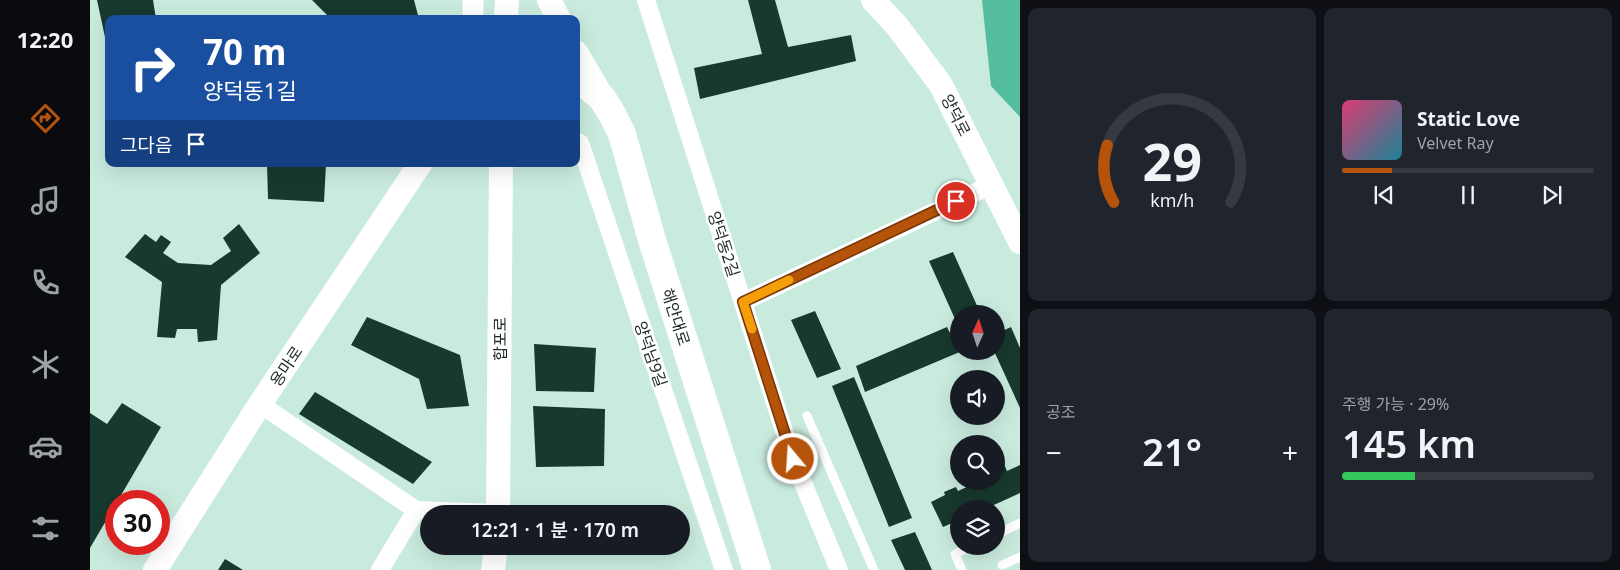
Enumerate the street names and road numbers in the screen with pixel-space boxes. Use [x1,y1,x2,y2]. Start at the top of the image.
street label: 양덕로 [936,90,976,140]
street label: 양덕동2길 [703,208,745,280]
street label: 해안대로 [656,286,696,349]
street label: 합포로 [489,317,511,361]
street label: 양덕남9길 [630,318,672,390]
street label: 용마로 [265,341,308,390]

